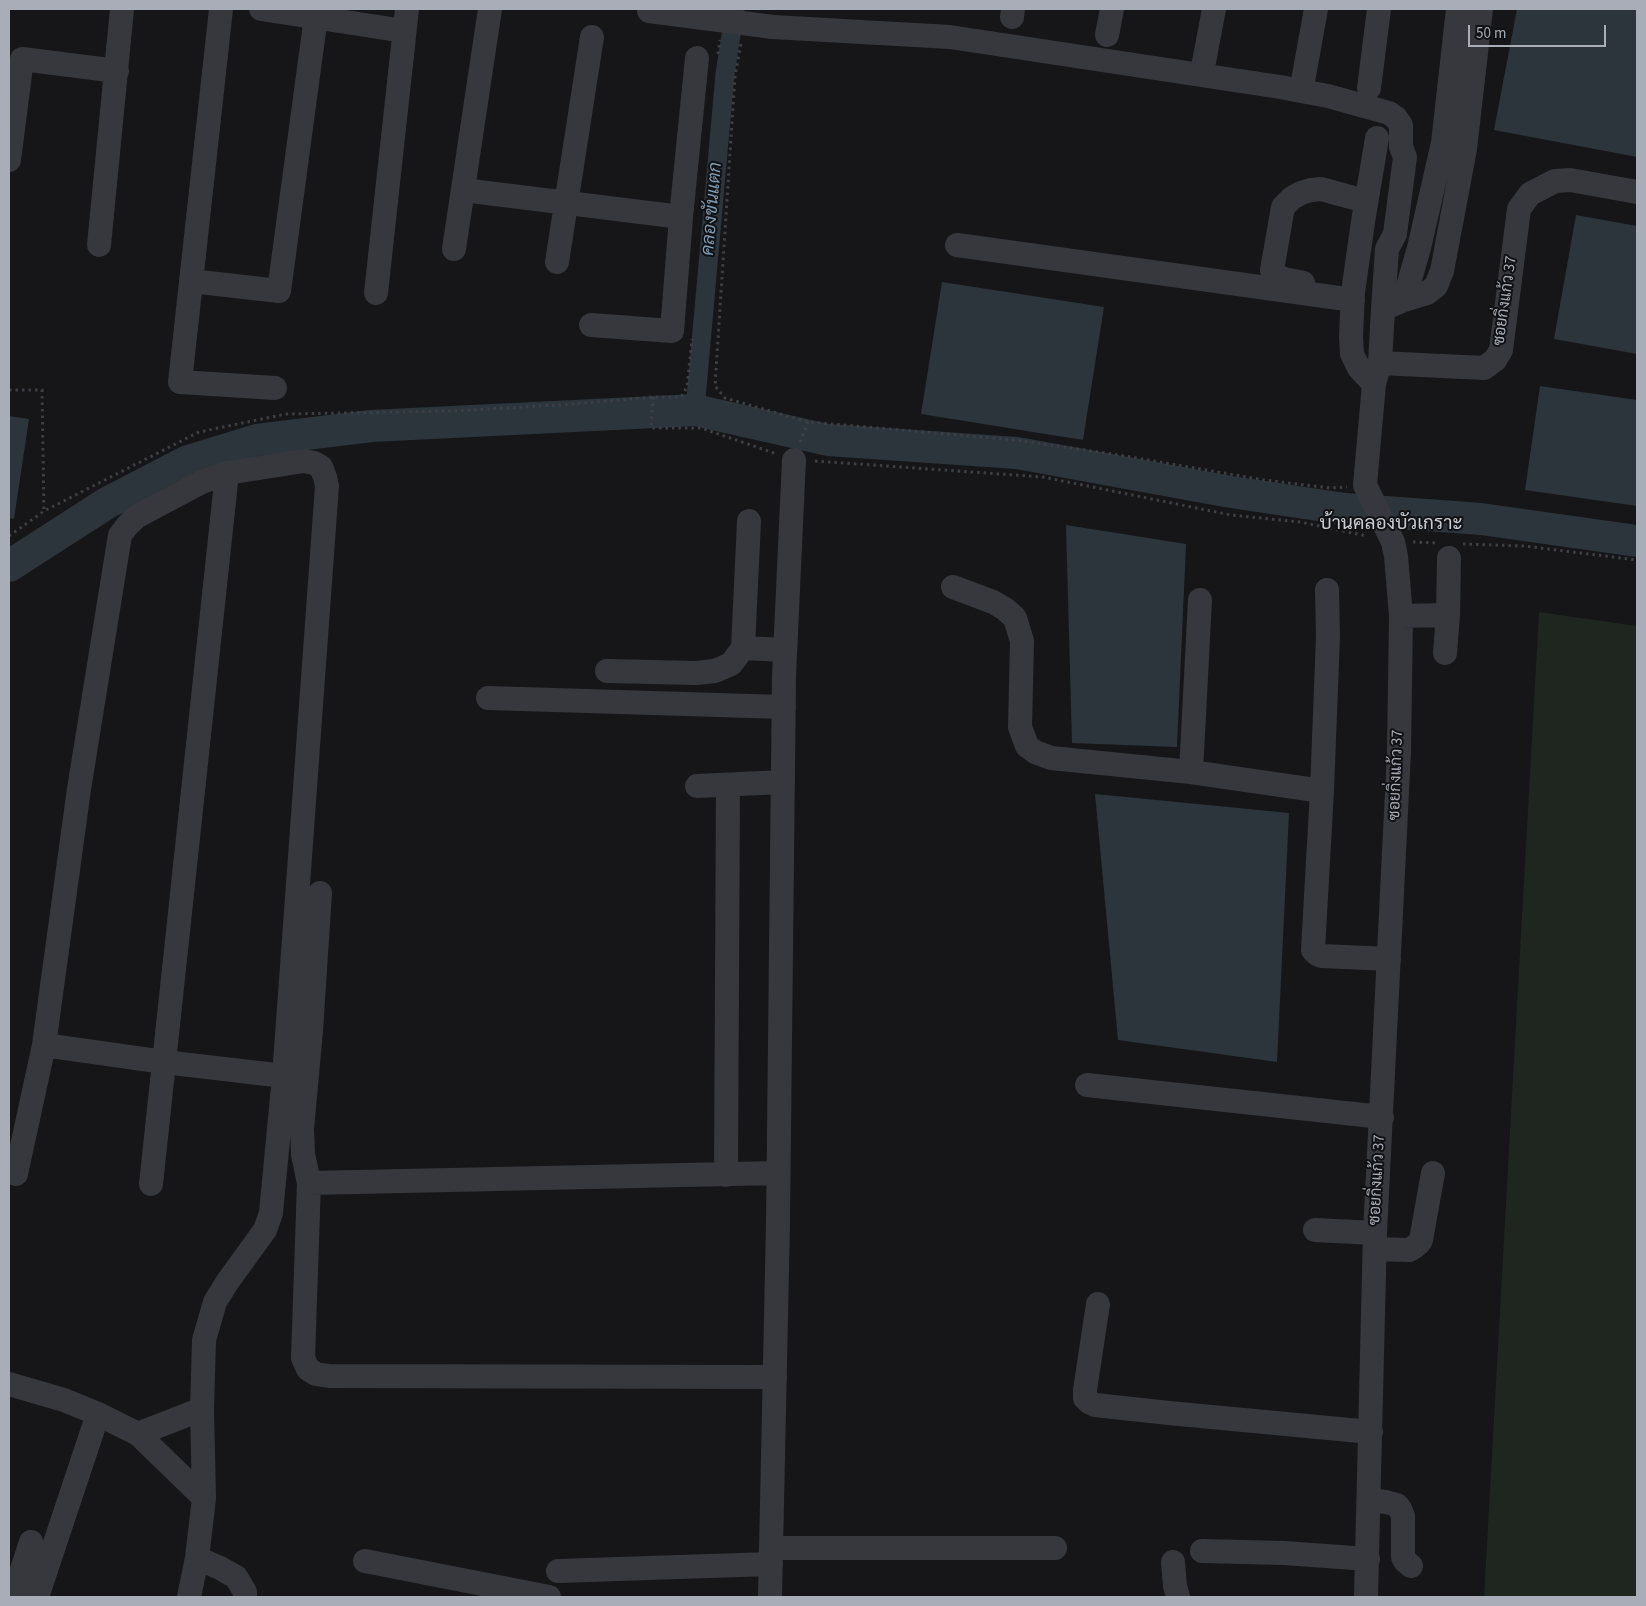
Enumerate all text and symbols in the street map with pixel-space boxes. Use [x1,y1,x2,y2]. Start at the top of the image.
scale bar [1471,15,1608,47]
text: 50 m [1476,23,1506,44]
water label: คลองขันแตก [698,161,728,257]
street label: ซอยกิ่งแก้ว 37 [1490,255,1522,347]
district label: บ้านคลองบัวเกราะ [1319,514,1463,536]
street label: ซอยกิ่งแก้ว 37 [1386,729,1408,821]
street label: ซอยกิ่งแก้ว 37 [1366,1134,1390,1226]

